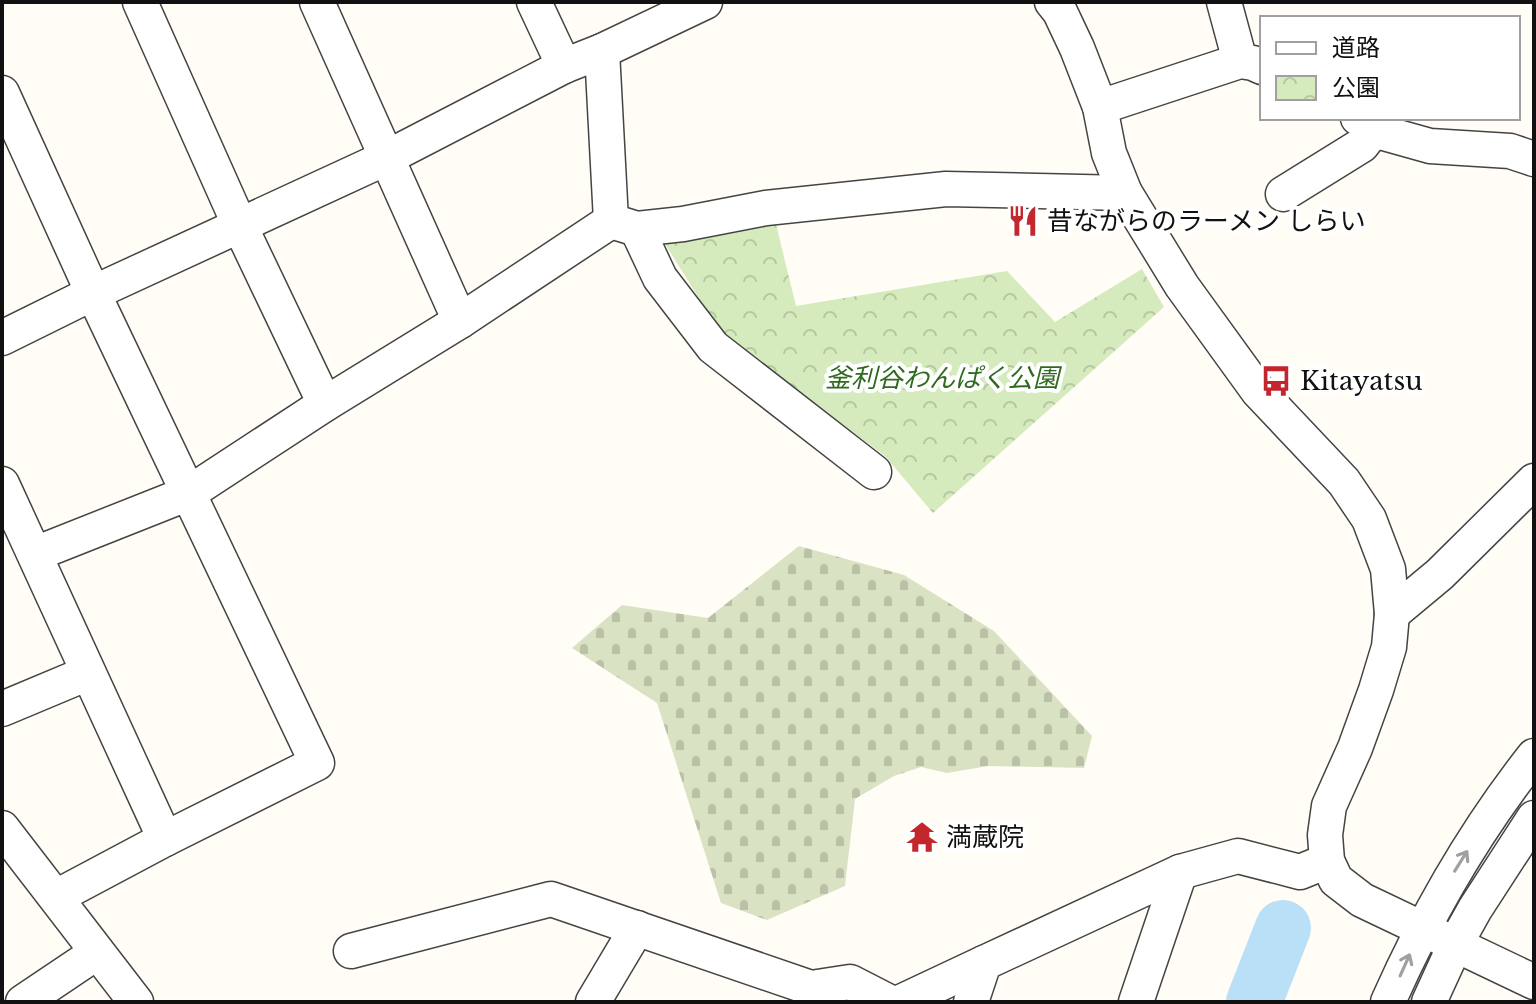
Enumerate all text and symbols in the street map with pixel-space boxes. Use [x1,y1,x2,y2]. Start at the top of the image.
legend [1260,16,1520,120]
text: 道路 [1332,33,1380,62]
text: 公園 [1332,73,1380,102]
restaurant icon: 昔ながらのラーメン しらい [1006,204,1040,238]
place label: 昔ながらのラーメン しらい [1047,205,1365,237]
park label: 釜利谷わんぱく公園 [825,362,1063,394]
bus stop icon: Kitayatsu [1259,364,1293,398]
place label: Kitayatsu [1300,365,1423,397]
temple icon: 満蔵院 [905,820,939,854]
place label: 満蔵院 [946,821,1024,853]
one-way arrow [1453,850,1469,873]
one-way arrow [1398,953,1413,978]

